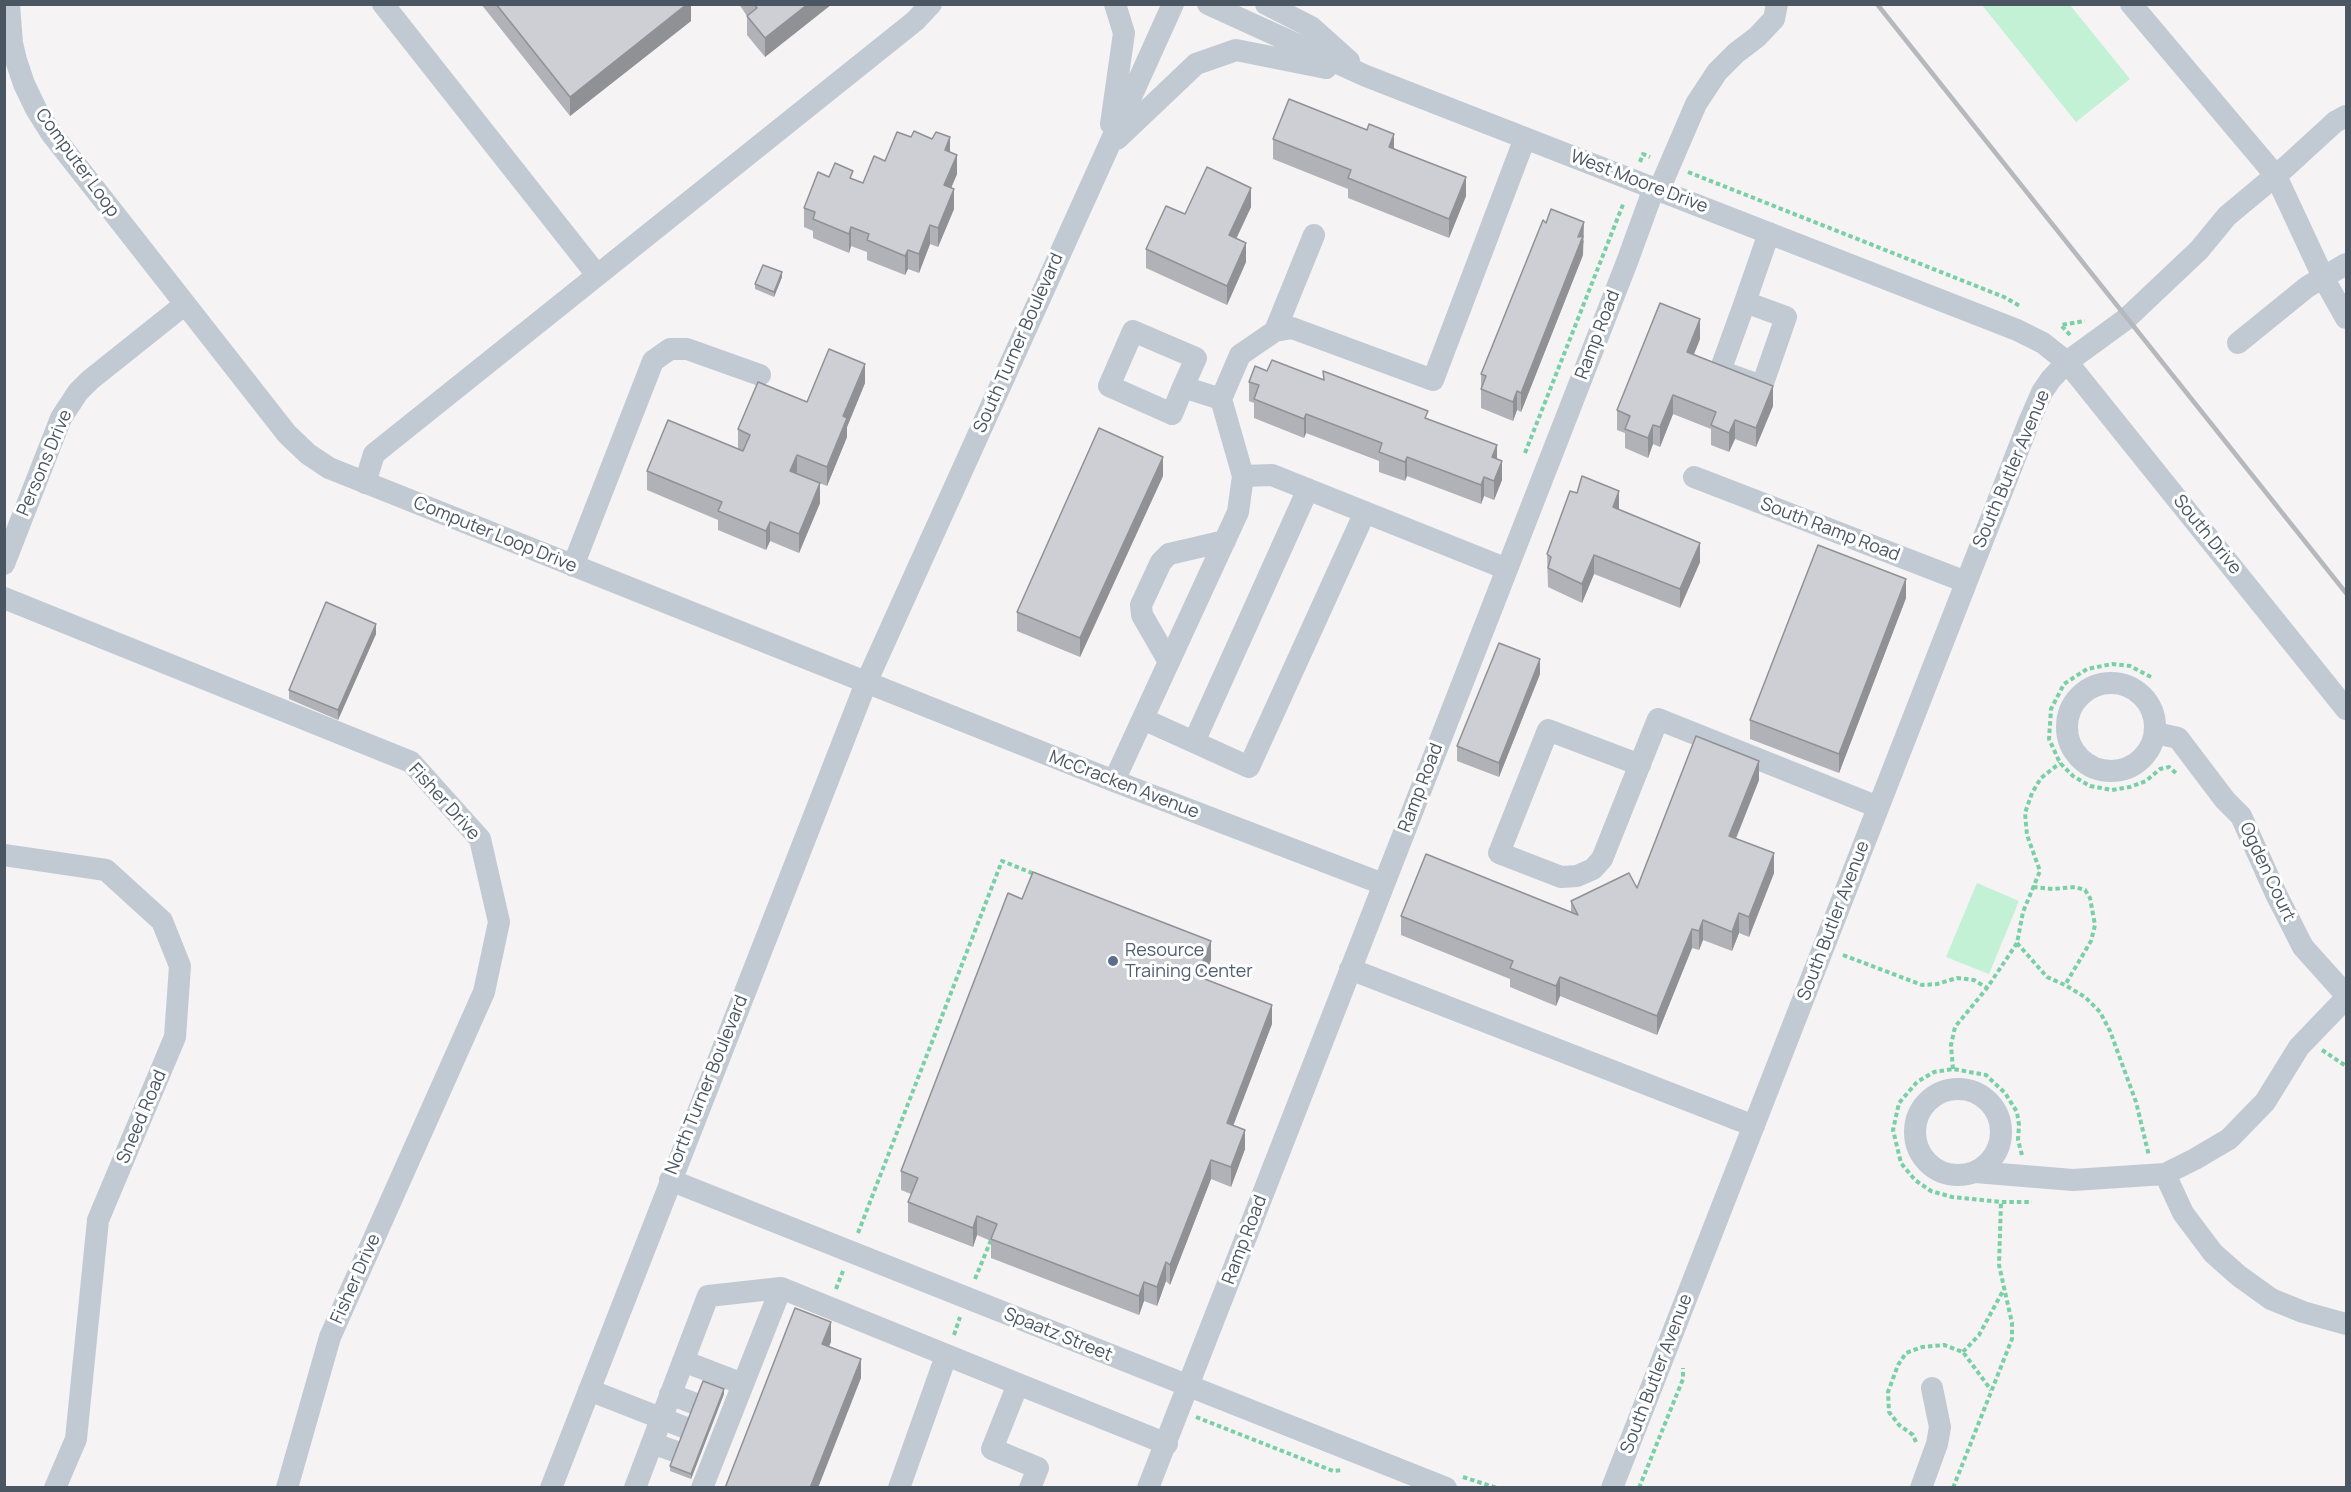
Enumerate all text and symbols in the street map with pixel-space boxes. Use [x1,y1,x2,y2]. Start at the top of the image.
street label: Computer Loop [30,105,124,221]
street label: West Moore Drive [1567,146,1711,218]
street label: South Turner Boulevard [970,250,1068,436]
street label: Ramp Road [1571,287,1625,383]
street label: South Butler Avenue [1969,387,2055,551]
street label: Persons Drive [13,407,77,519]
street label: South Drive [2168,491,2246,579]
street label: Computer Loop Drive [410,492,580,578]
street label: South Ramp Road [1757,493,1903,567]
street label: Ramp Road [1394,740,1448,836]
street label: McCracken Avenue [1046,746,1202,824]
street label: Fisher Drive [404,759,484,845]
street label: Ogden Court [2235,819,2299,925]
street label: South Butler Avenue [1794,838,1874,1004]
place label: Resource Training Center [1125,940,1253,982]
marker: Resource Training Center [1106,954,1120,968]
street label: North Turner Boulevard [661,992,753,1178]
street label: Sneed Road [113,1067,171,1167]
street label: Ramp Road [1218,1192,1272,1288]
street label: Fisher Drive [327,1231,385,1327]
street label: South Butler Avenue [1617,1291,1697,1457]
street label: Spaatz Street [1001,1303,1115,1367]

